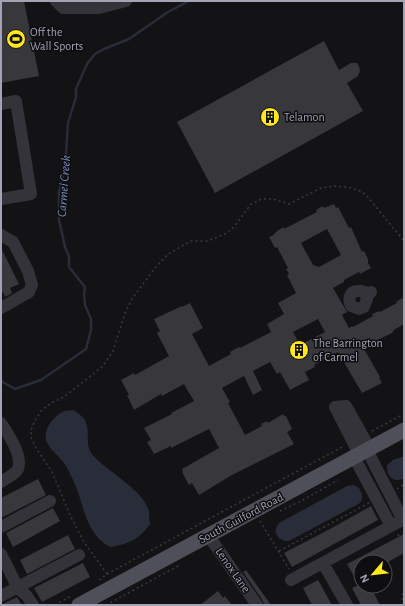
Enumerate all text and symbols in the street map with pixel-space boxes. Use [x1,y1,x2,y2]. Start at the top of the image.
place label: Off the Wall Sports [30,26,83,52]
sports icon: Off the Wall Sports [5,28,27,50]
building icon: Telamon [259,106,281,128]
place label: Telamon [284,111,325,123]
water label: Carmel Creek [56,155,73,217]
place label: The Barrington of Carmel [313,337,383,363]
building icon: The Barrington of Carmel [288,339,310,361]
street label: South Guilford Road [197,491,285,545]
street label: Lenox Lane [213,545,253,595]
north arrow [353,554,393,594]
text: N [358,572,371,584]

